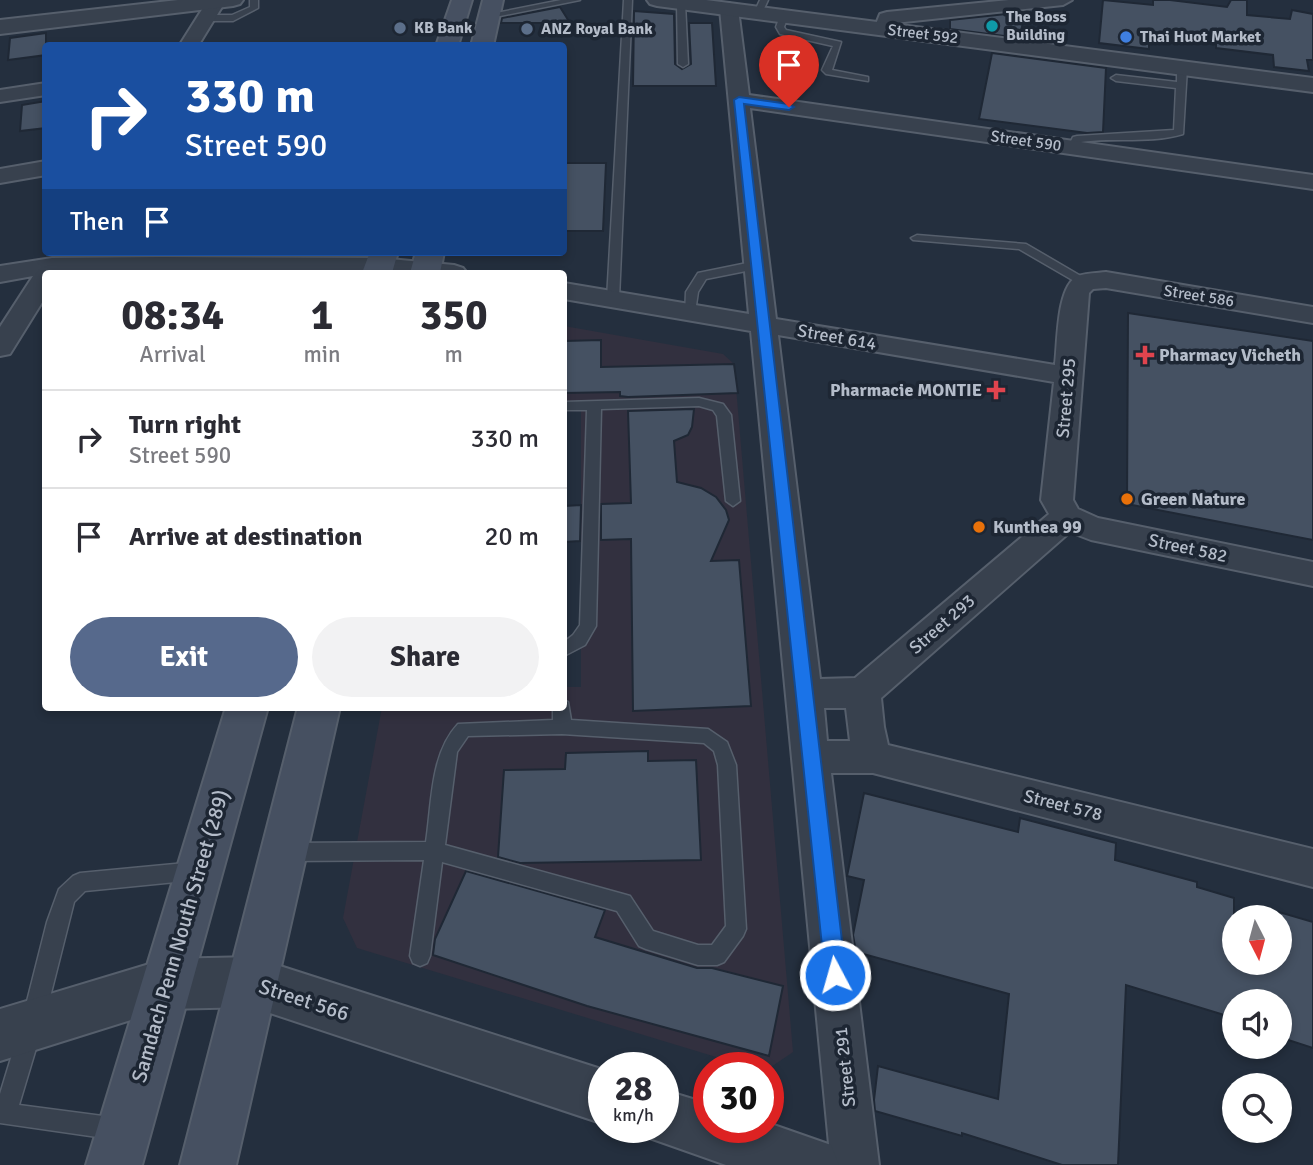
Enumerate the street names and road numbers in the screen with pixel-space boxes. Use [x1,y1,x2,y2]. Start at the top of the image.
street label: Street 592 [886,20,960,48]
street label: Street 590 [989,126,1063,156]
street label: Street 586 [1162,281,1236,311]
street label: Street 614 [796,319,879,355]
street label: Street 295 [1052,357,1080,439]
street label: Street 582 [1147,529,1229,567]
street label: Street 293 [905,589,979,659]
street label: Street 578 [1022,785,1104,825]
street label: Samdach Penn Nouth Street (289) [126,787,234,1085]
street label: Street 566 [256,973,352,1027]
street label: Street 291 [830,1026,860,1108]

